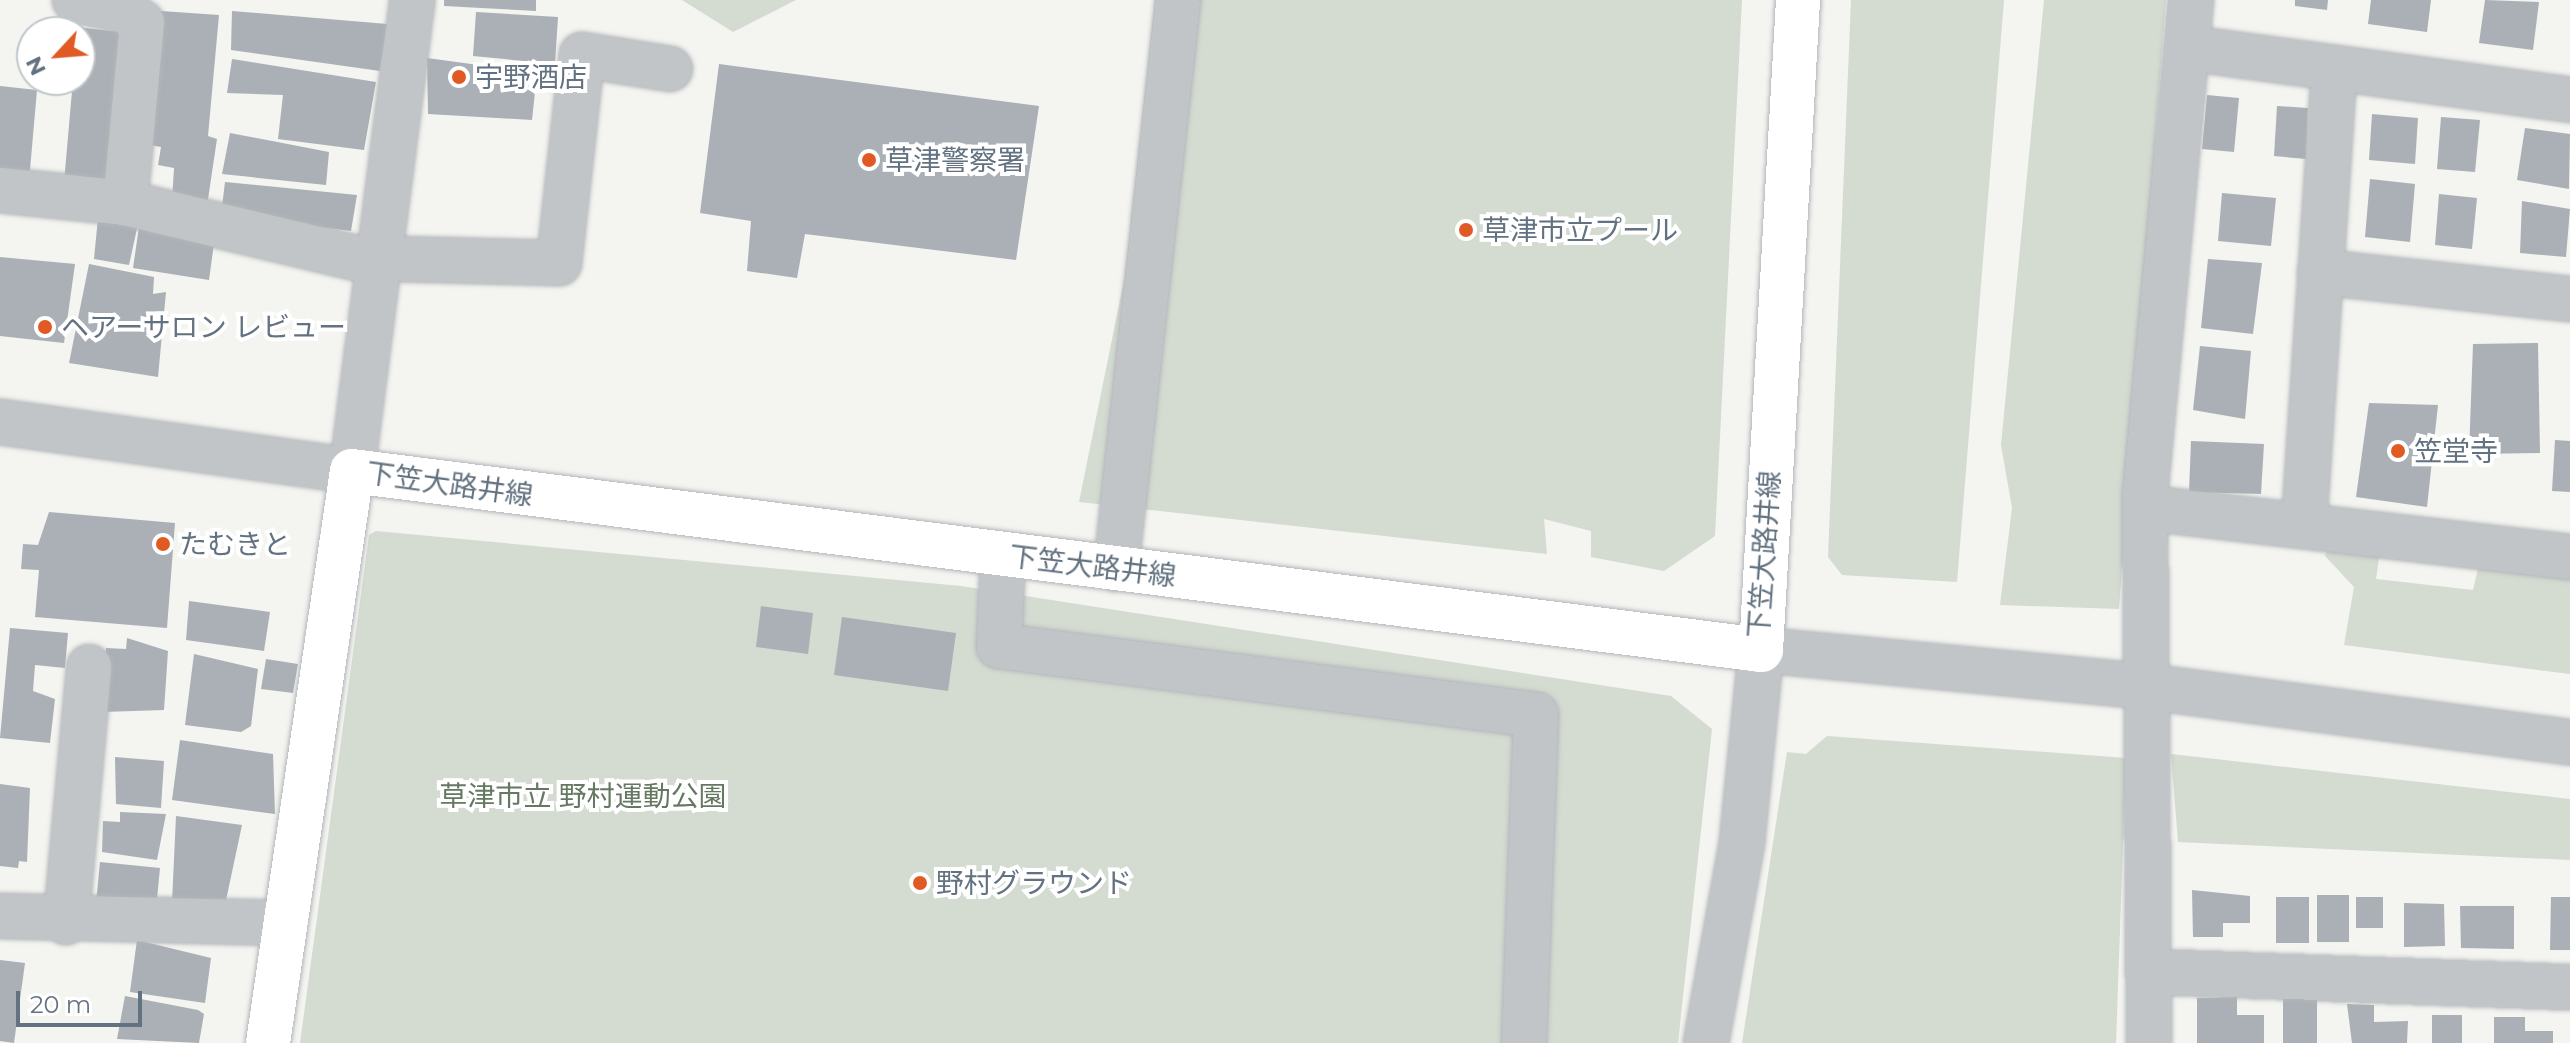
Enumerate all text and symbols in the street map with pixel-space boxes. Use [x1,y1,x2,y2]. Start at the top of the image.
north arrow [16,16,96,96]
text: N [20,52,52,80]
place label: 宇野酒店 [475,60,587,94]
marker: 宇野酒店 [450,68,468,86]
place label: 草津警察署 [885,143,1025,177]
marker: 草津警察署 [860,151,878,169]
place label: 草津市立プール [1482,213,1678,247]
marker: 草津市立プール [1457,221,1475,239]
place label: ヘアーサロン レビュー [61,310,347,344]
marker: ヘアーサロン レビュー [36,318,54,336]
place label: 笠堂寺 [2414,434,2498,468]
marker: 笠堂寺 [2389,442,2407,460]
street label: 下笠大路井線 [364,456,536,512]
street label: 下笠大路井線 [1741,469,1787,639]
place label: たむきと [179,527,291,561]
marker: たむきと [154,535,172,553]
street label: 下笠大路井線 [1008,539,1178,593]
park label: 草津市立 野村運動公園 [439,779,727,813]
place label: 野村グラウンド [936,866,1132,900]
marker: 野村グラウンド [911,874,929,892]
scale bar [20,975,146,1025]
text: 20 m [30,990,91,1019]

